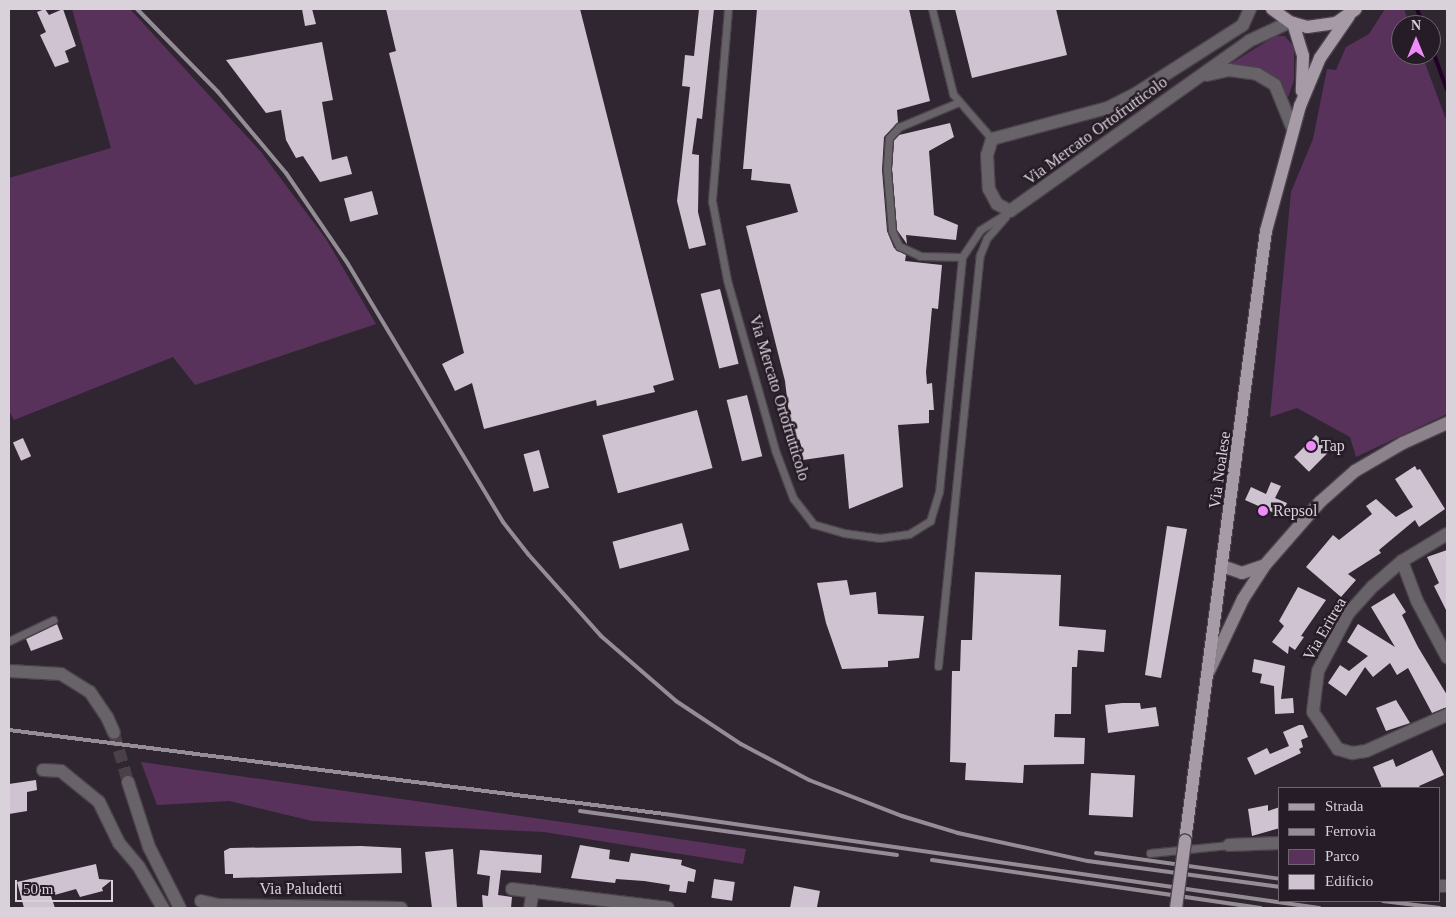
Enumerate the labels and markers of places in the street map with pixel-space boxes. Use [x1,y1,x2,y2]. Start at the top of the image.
place label: Tap [1321,436,1345,456]
marker: Tap [1305,440,1317,452]
place label: Repsol [1273,501,1317,521]
marker: Repsol [1257,505,1269,517]

